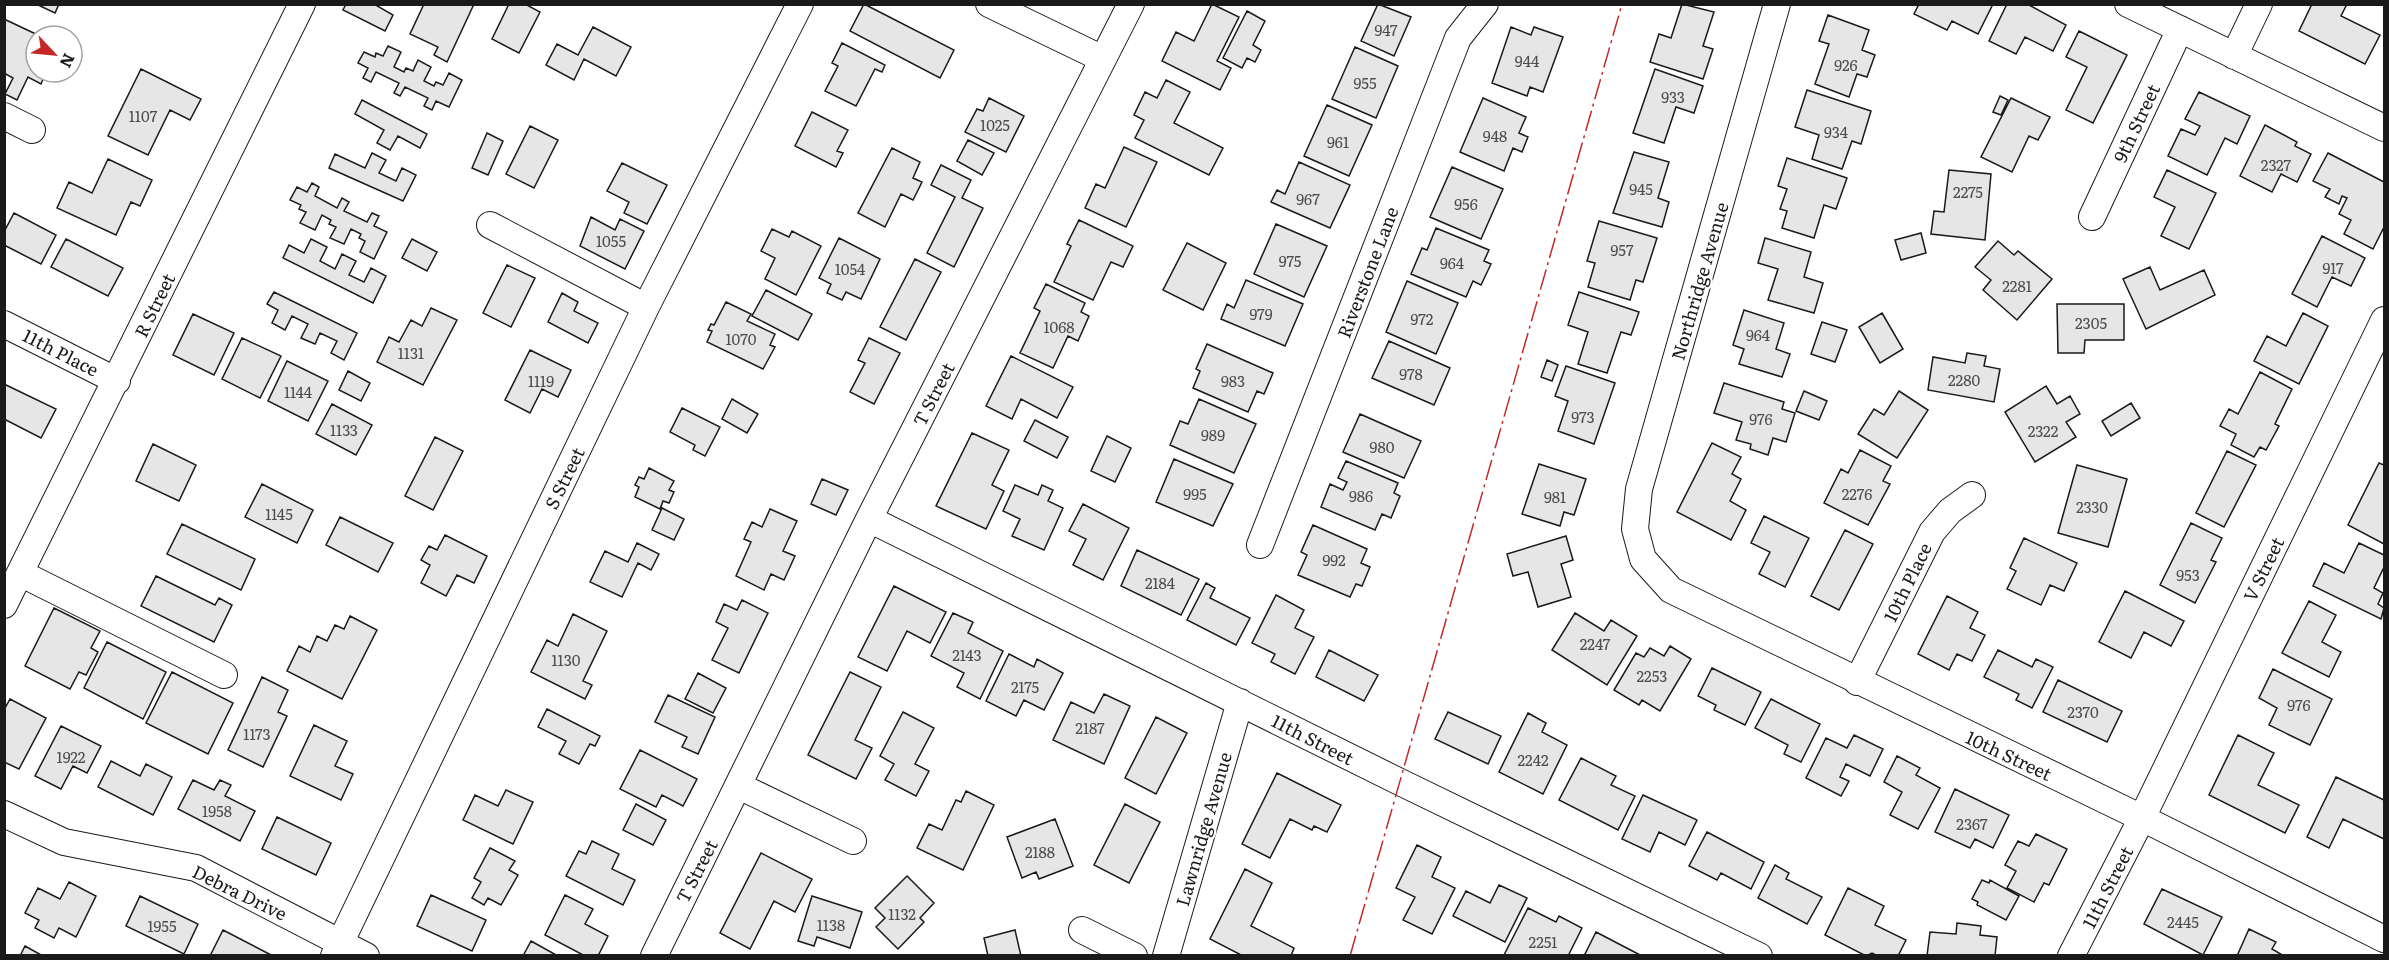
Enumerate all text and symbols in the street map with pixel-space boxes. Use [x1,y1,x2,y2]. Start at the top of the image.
house number: 947 [1374,18,1398,41]
north arrow [24,24,84,84]
house number: 944 [1515,49,1539,72]
text: N [55,50,82,72]
house number: 926 [1834,53,1858,76]
house number: 955 [1353,71,1377,94]
street label: 9th Street [2106,79,2166,167]
house number: 933 [1661,85,1685,108]
house number: 1107 [129,104,158,127]
house number: 1025 [980,113,1010,136]
house number: 934 [1824,120,1848,143]
house number: 948 [1483,124,1507,147]
house number: 961 [1327,130,1349,153]
house number: 2327 [2261,153,2292,176]
house number: 945 [1629,177,1653,200]
house number: 2275 [1953,180,1983,203]
house number: 967 [1296,187,1320,210]
house number: 956 [1454,192,1478,215]
street label: Northridge Avenue [1664,199,1734,363]
street label: Riverstone Lane [1330,202,1404,342]
house number: 1055 [596,229,626,252]
house number: 957 [1611,238,1634,261]
house number: 975 [1279,249,1302,272]
house number: 964 [1440,251,1464,274]
house number: 917 [2322,256,2344,279]
house number: 1054 [835,257,865,280]
street label: R Street [127,268,181,342]
house number: 2281 [2002,274,2032,297]
house number: 979 [1249,302,1273,325]
house number: 972 [1411,307,1434,330]
house number: 2305 [2075,311,2107,334]
house number: 1068 [1043,315,1075,338]
street label: 11th Place [18,321,104,383]
house number: 964 [1746,323,1770,346]
house number: 1070 [725,327,757,350]
house number: 1131 [398,341,424,364]
street label: T Street [905,357,961,431]
house number: 978 [1399,362,1423,385]
house number: 2280 [1948,368,1980,391]
house number: 1119 [528,369,554,392]
house number: 983 [1221,369,1245,392]
house number: 1144 [284,380,312,403]
house number: 973 [1571,405,1595,428]
house number: 976 [1749,407,1773,430]
house number: 1133 [330,418,358,441]
house number: 2322 [2028,419,2059,442]
house number: 989 [1201,423,1225,446]
house number: 980 [1370,435,1395,458]
street label: S Street [537,442,591,514]
house number: 995 [1183,482,1207,505]
house number: 2276 [1842,482,1872,505]
house number: 986 [1349,484,1373,507]
house number: 981 [1544,485,1566,508]
house number: 2330 [2076,495,2108,518]
house number: 1145 [265,502,293,525]
street label: V Street [2236,532,2290,606]
street label: 10th Place [1876,538,1938,626]
house number: 992 [1322,548,1346,571]
house number: 953 [2176,563,2200,586]
house number: 2184 [1145,571,1175,594]
house number: 2247 [1580,632,1611,655]
house number: 2143 [952,643,982,666]
house number: 1130 [551,648,581,671]
house number: 2253 [1637,664,1667,687]
house number: 2175 [1011,675,1039,698]
house number: 976 [2287,693,2311,716]
house number: 2370 [2067,700,2099,723]
street label: 11th Street [1267,707,1359,772]
house number: 2187 [1075,716,1105,739]
house number: 1173 [243,722,271,745]
street label: 10th Street [1962,723,2057,787]
house number: 1922 [57,745,86,768]
house number: 2242 [1517,748,1549,771]
street label: Lawnridge Avenue [1168,749,1238,909]
house number: 1958 [202,799,232,822]
house number: 2367 [1956,812,1988,835]
street label: T Street [668,834,724,908]
house number: 2188 [1025,840,1055,863]
street label: 11th Street [2075,841,2140,933]
street label: Debra Drive [188,857,292,927]
house number: 1132 [888,902,916,925]
house number: 2445 [2167,910,2199,933]
house number: 1138 [817,913,845,936]
house number: 1955 [147,914,177,937]
house number: 2251 [1529,930,1557,953]

